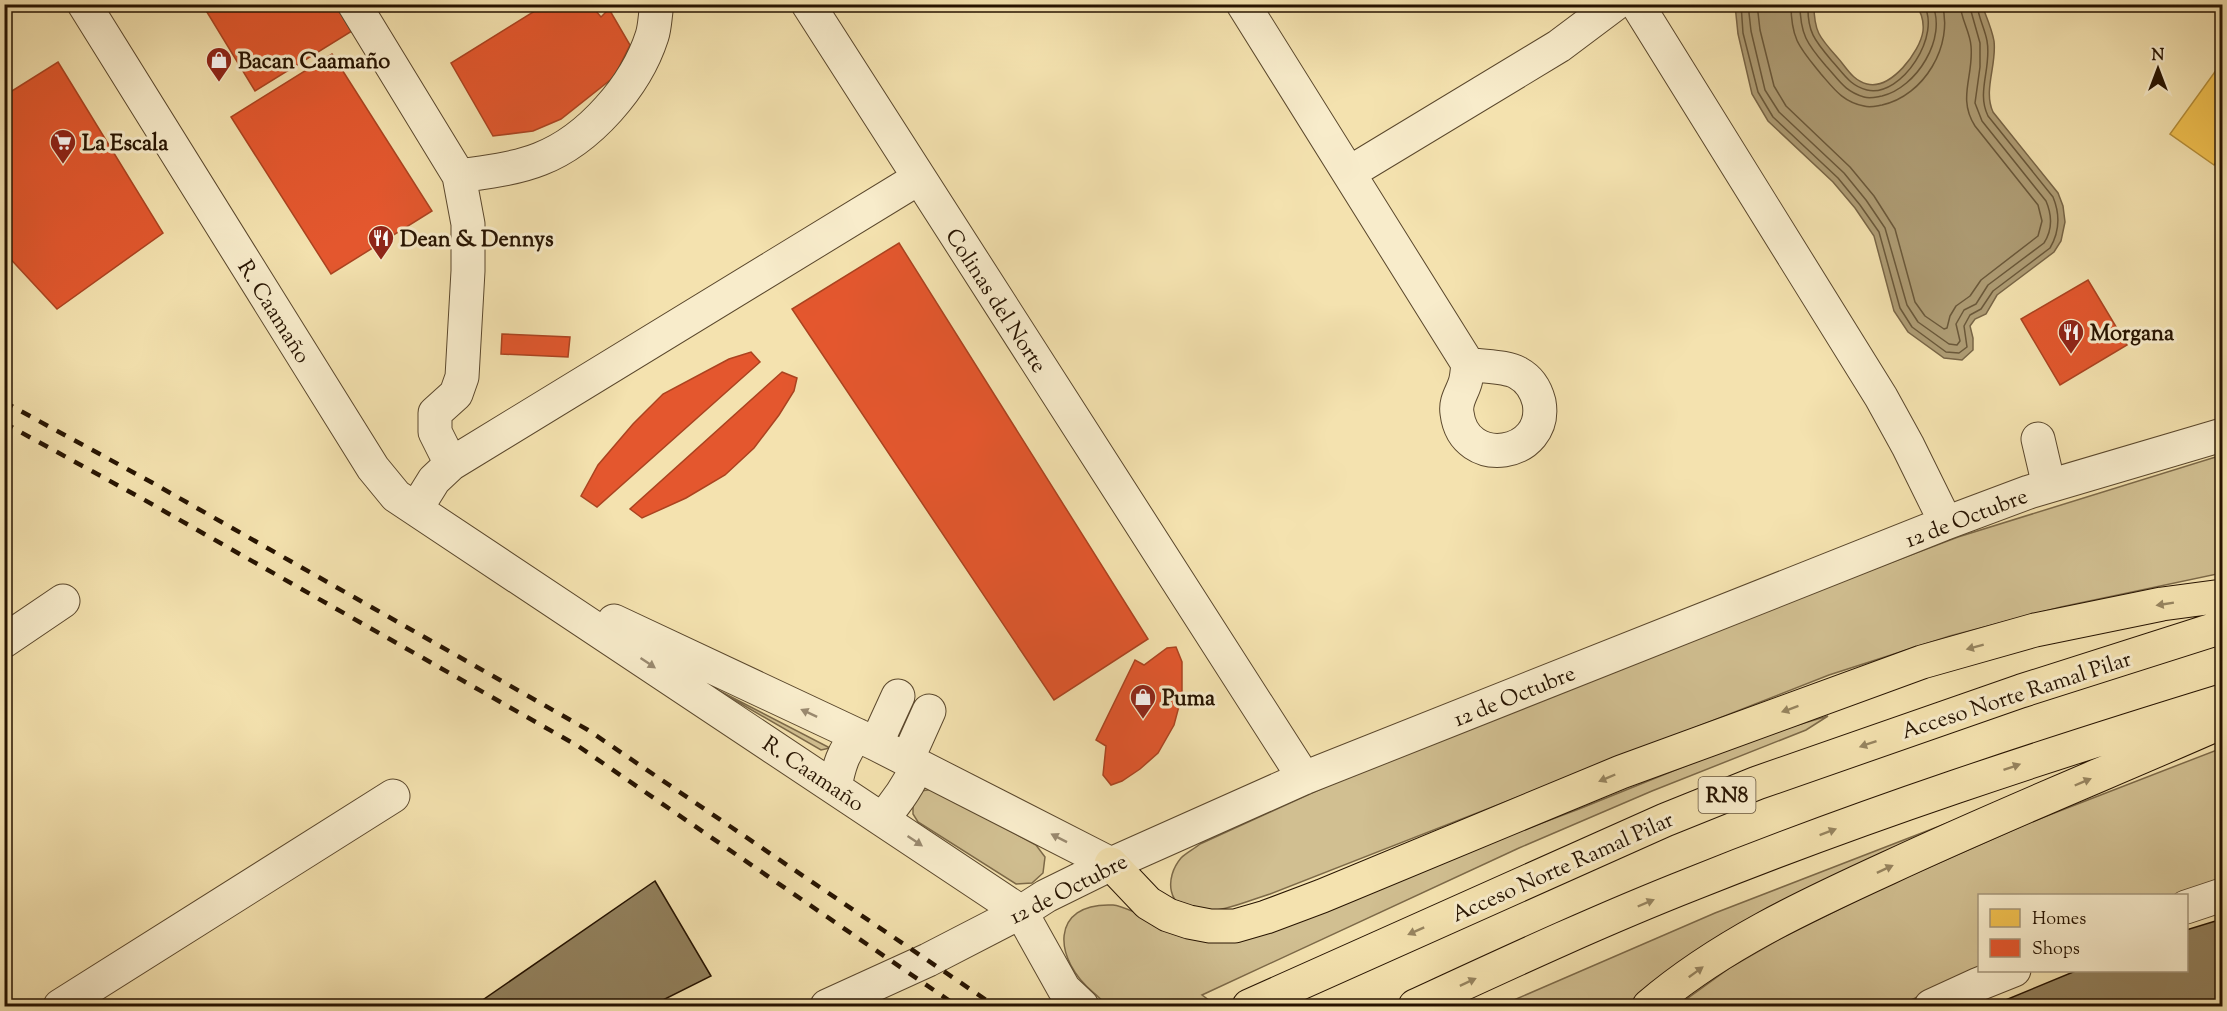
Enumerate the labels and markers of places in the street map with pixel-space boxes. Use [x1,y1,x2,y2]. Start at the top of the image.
shop icon: Bacan Caamaño [204,45,234,83]
place label: Bacan Caamaño [238,47,390,79]
supermarket icon: La Escala [48,127,78,165]
place label: La Escala [82,129,169,161]
restaurant icon: Dean & Dennys [366,223,396,261]
place label: Dean & Dennys [400,225,554,257]
restaurant icon: Morgana [2056,317,2086,355]
place label: Morgana [2090,319,2175,351]
shop icon: Puma [1128,682,1158,720]
place label: Puma [1162,684,1216,716]

